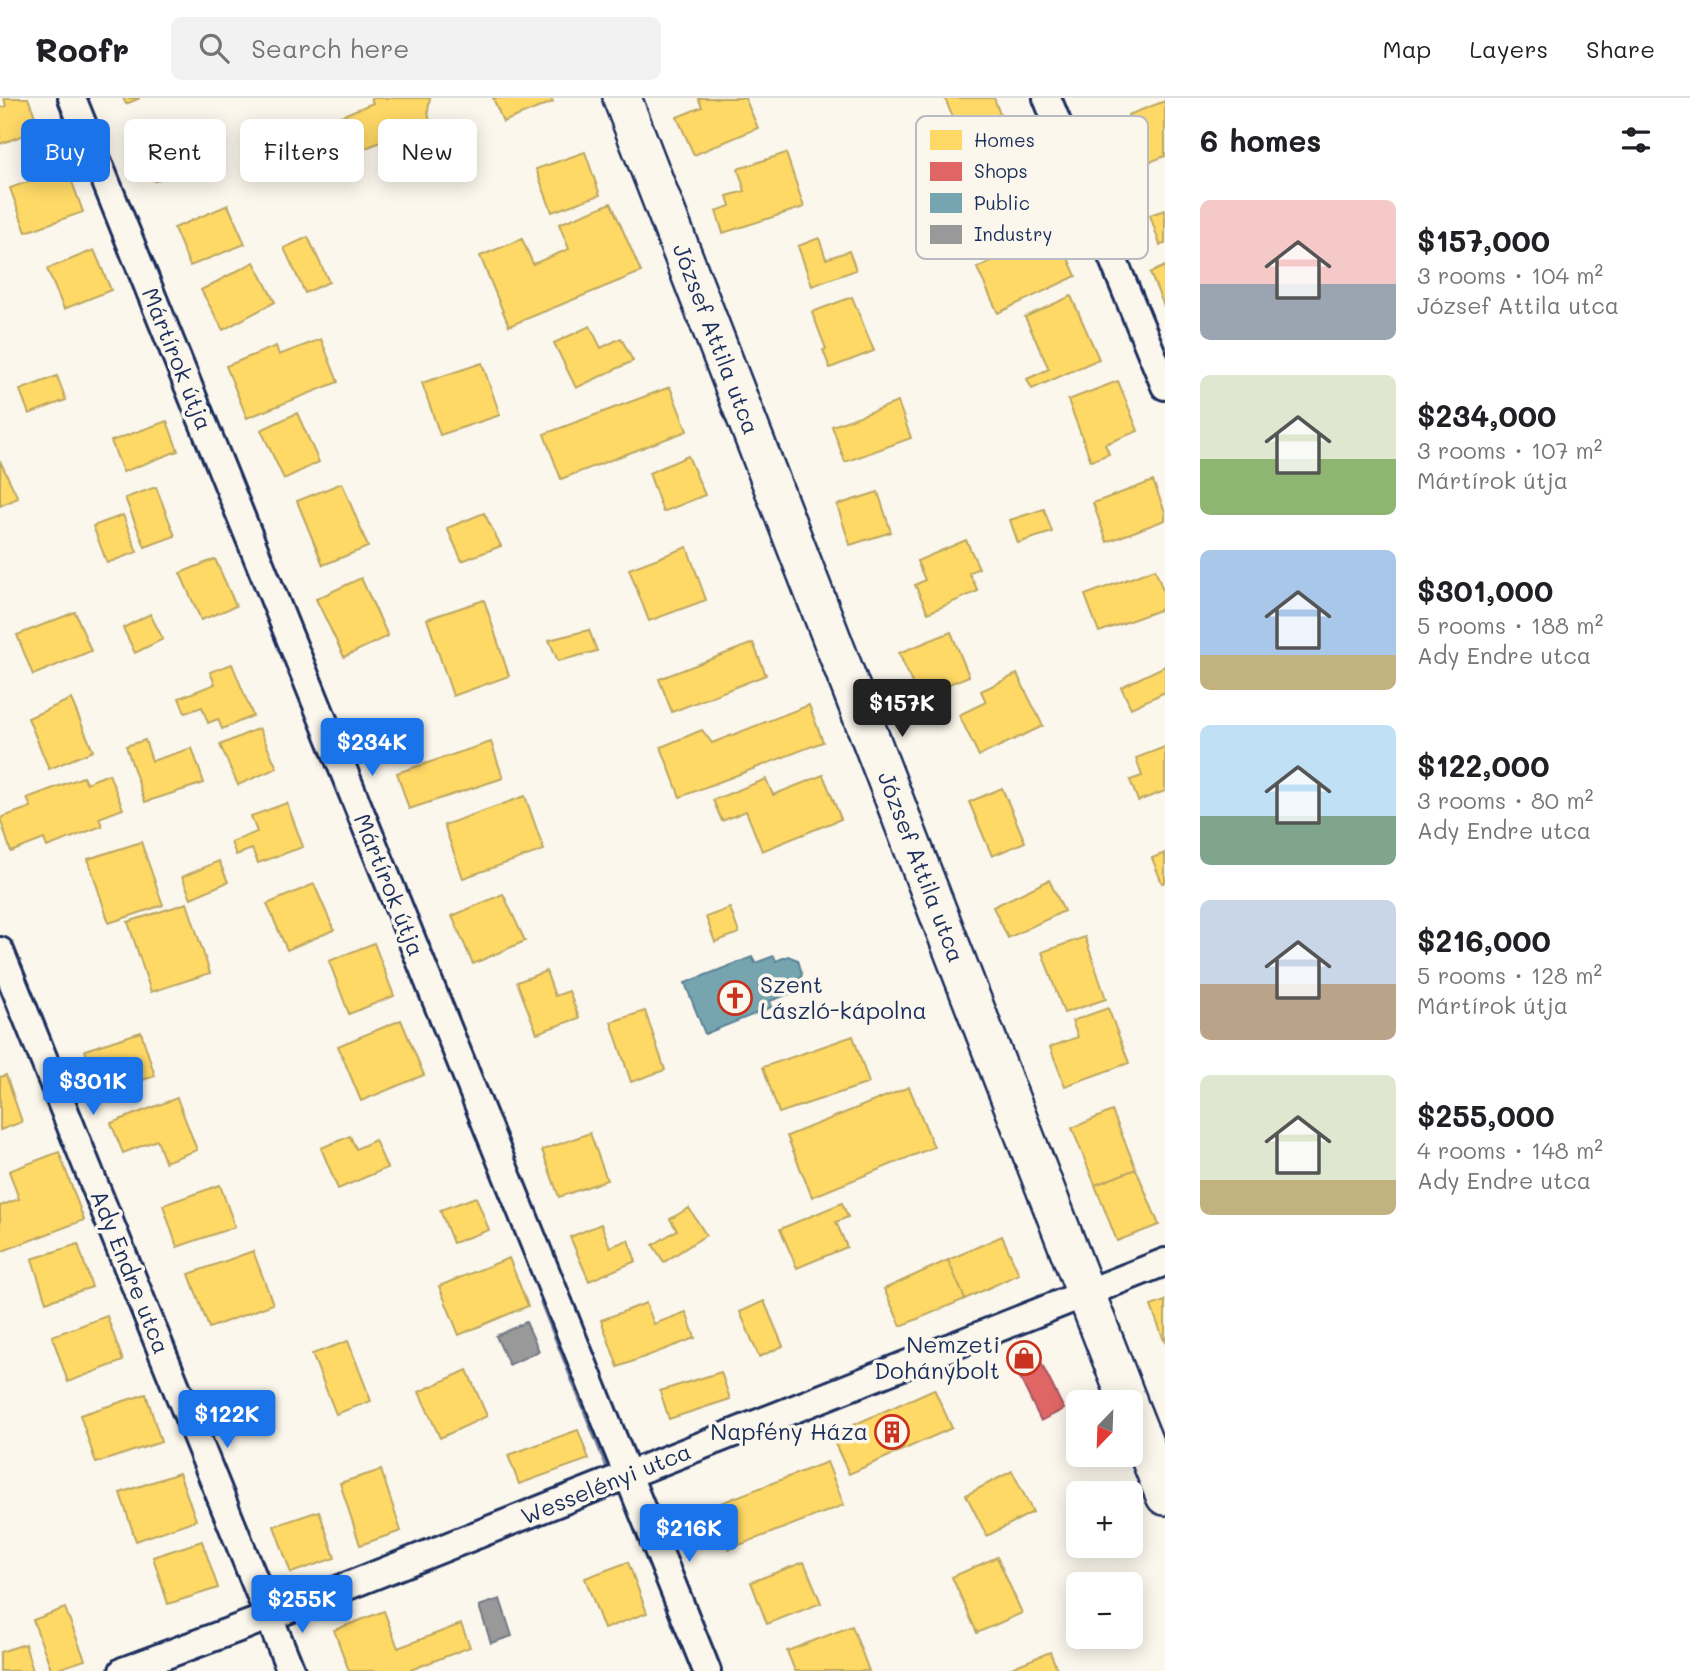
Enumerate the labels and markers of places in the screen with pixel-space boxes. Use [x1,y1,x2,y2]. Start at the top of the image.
pin: $157K [853,680,951,739]
pin: $234K [323,718,421,778]
place label: Szent László-kápolna [760,969,927,1025]
church icon: Szent László-kápolna [716,979,754,1017]
pin: $301K [44,1058,142,1117]
place label: Nemzeti Dohánybolt [874,1329,1000,1385]
shop icon: Nemzeti Dohánybolt [1005,1339,1043,1377]
pin: $122K [178,1390,276,1450]
building icon: Napfény Háza [873,1413,911,1451]
place label: Napfény Háza [710,1416,868,1446]
pin: $216K [640,1504,738,1564]
pin: $255K [253,1576,351,1635]

